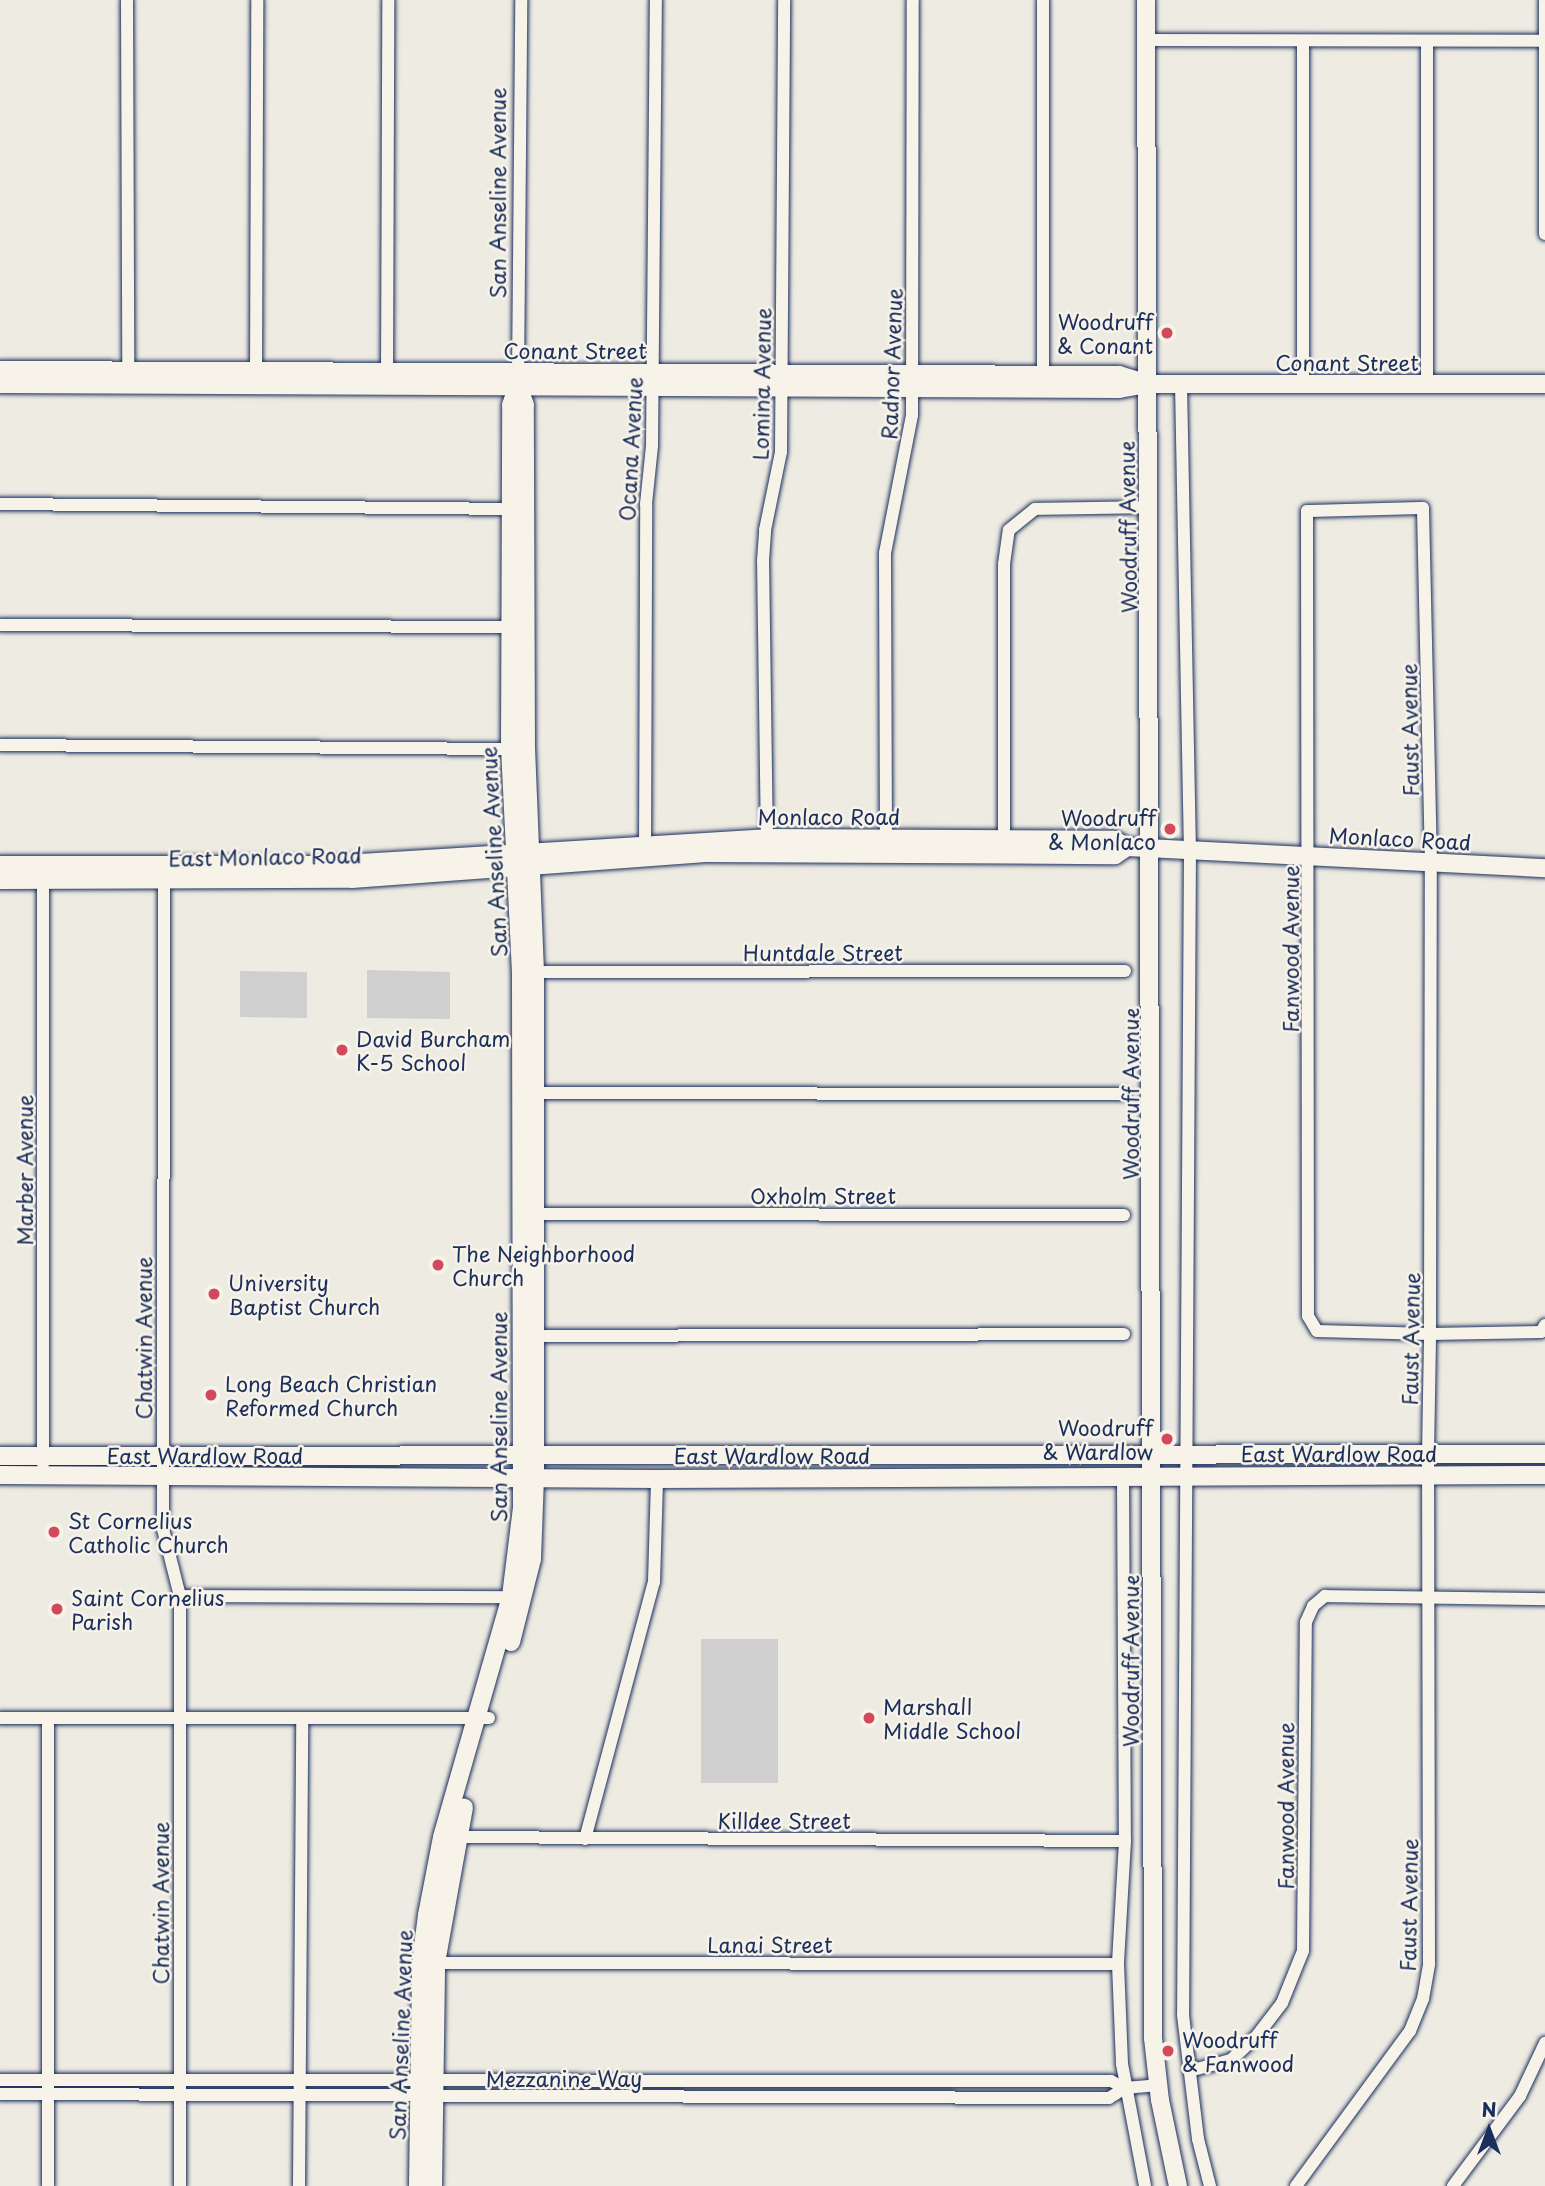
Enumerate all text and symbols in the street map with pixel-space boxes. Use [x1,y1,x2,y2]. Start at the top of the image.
street label: San Anseline Avenue [484,89,510,297]
street label: Radnor Avenue [876,288,906,440]
street label: Lomina Avenue [747,308,775,460]
place label: Woodruff & Conant [1056,308,1153,358]
marker: Woodruff & Conant [1159,325,1175,341]
street label: Conant Street [503,337,647,363]
street label: Conant Street [1275,349,1419,375]
street label: Ocana Avenue [614,376,646,522]
street label: Woodruff Avenue [1113,440,1141,614]
street label: Faust Avenue [1395,664,1423,796]
street label: San Anseline Avenue [475,747,511,957]
street label: Monlaco Road [757,803,901,829]
place label: Woodruff & Monlaco [1048,804,1156,854]
marker: Woodruff & Monlaco [1162,821,1178,837]
street label: Monlaco Road [1328,822,1472,854]
street label: East Monlaco Road [168,842,362,870]
street label: Fanwood Avenue [1277,865,1303,1033]
street label: Huntdale Street [742,939,904,965]
street label: Woodruff Avenue [1117,1007,1143,1181]
place label: David Burcham K-5 School [356,1025,512,1075]
marker: David Burcham K-5 School [334,1042,350,1058]
street label: Marber Avenue [11,1093,37,1247]
street label: Oxholm Street [750,1182,896,1208]
place label: The Neighborhood Church [452,1240,635,1290]
street label: Chatwin Avenue [130,1256,156,1420]
marker: The Neighborhood Church [430,1257,446,1273]
place label: University Baptist Church [228,1269,381,1319]
street label: Faust Avenue [1396,1273,1424,1405]
marker: University Baptist Church [206,1286,222,1302]
street label: San Anseline Avenue [485,1313,511,1521]
place label: Long Beach Christian Reformed Church [225,1370,439,1420]
marker: Long Beach Christian Reformed Church [203,1387,219,1403]
place label: Woodruff & Wardlow [1043,1414,1153,1464]
marker: Woodruff & Wardlow [1159,1431,1175,1447]
street label: East Wardlow Road [1241,1440,1437,1466]
street label: East Wardlow Road [107,1442,303,1468]
street label: East Wardlow Road [674,1442,870,1468]
place label: St Cornelius Catholic Church [68,1507,230,1557]
marker: St Cornelius Catholic Church [46,1524,62,1540]
street label: Woodruff Avenue [1117,1574,1143,1748]
place label: Saint Cornelius Parish [71,1584,225,1634]
marker: Saint Cornelius Parish [49,1601,65,1617]
place label: Marshall Middle School [883,1693,1023,1743]
marker: Marshall Middle School [861,1710,877,1726]
street label: Fanwood Avenue [1272,1722,1298,1890]
street label: Killdee Street [716,1807,852,1833]
street label: Chatwin Avenue [147,1821,173,1985]
street label: Faust Avenue [1394,1839,1422,1971]
street label: San Anseline Avenue [384,1930,416,2140]
street label: Lanai Street [708,1931,832,1957]
place label: Woodruff & Fanwood [1182,2026,1295,2076]
marker: Woodruff & Fanwood [1160,2043,1176,2059]
street label: Mezzanine Way [485,2065,643,2091]
north arrow [1454,2095,1524,2165]
text: N [1481,2095,1497,2123]

